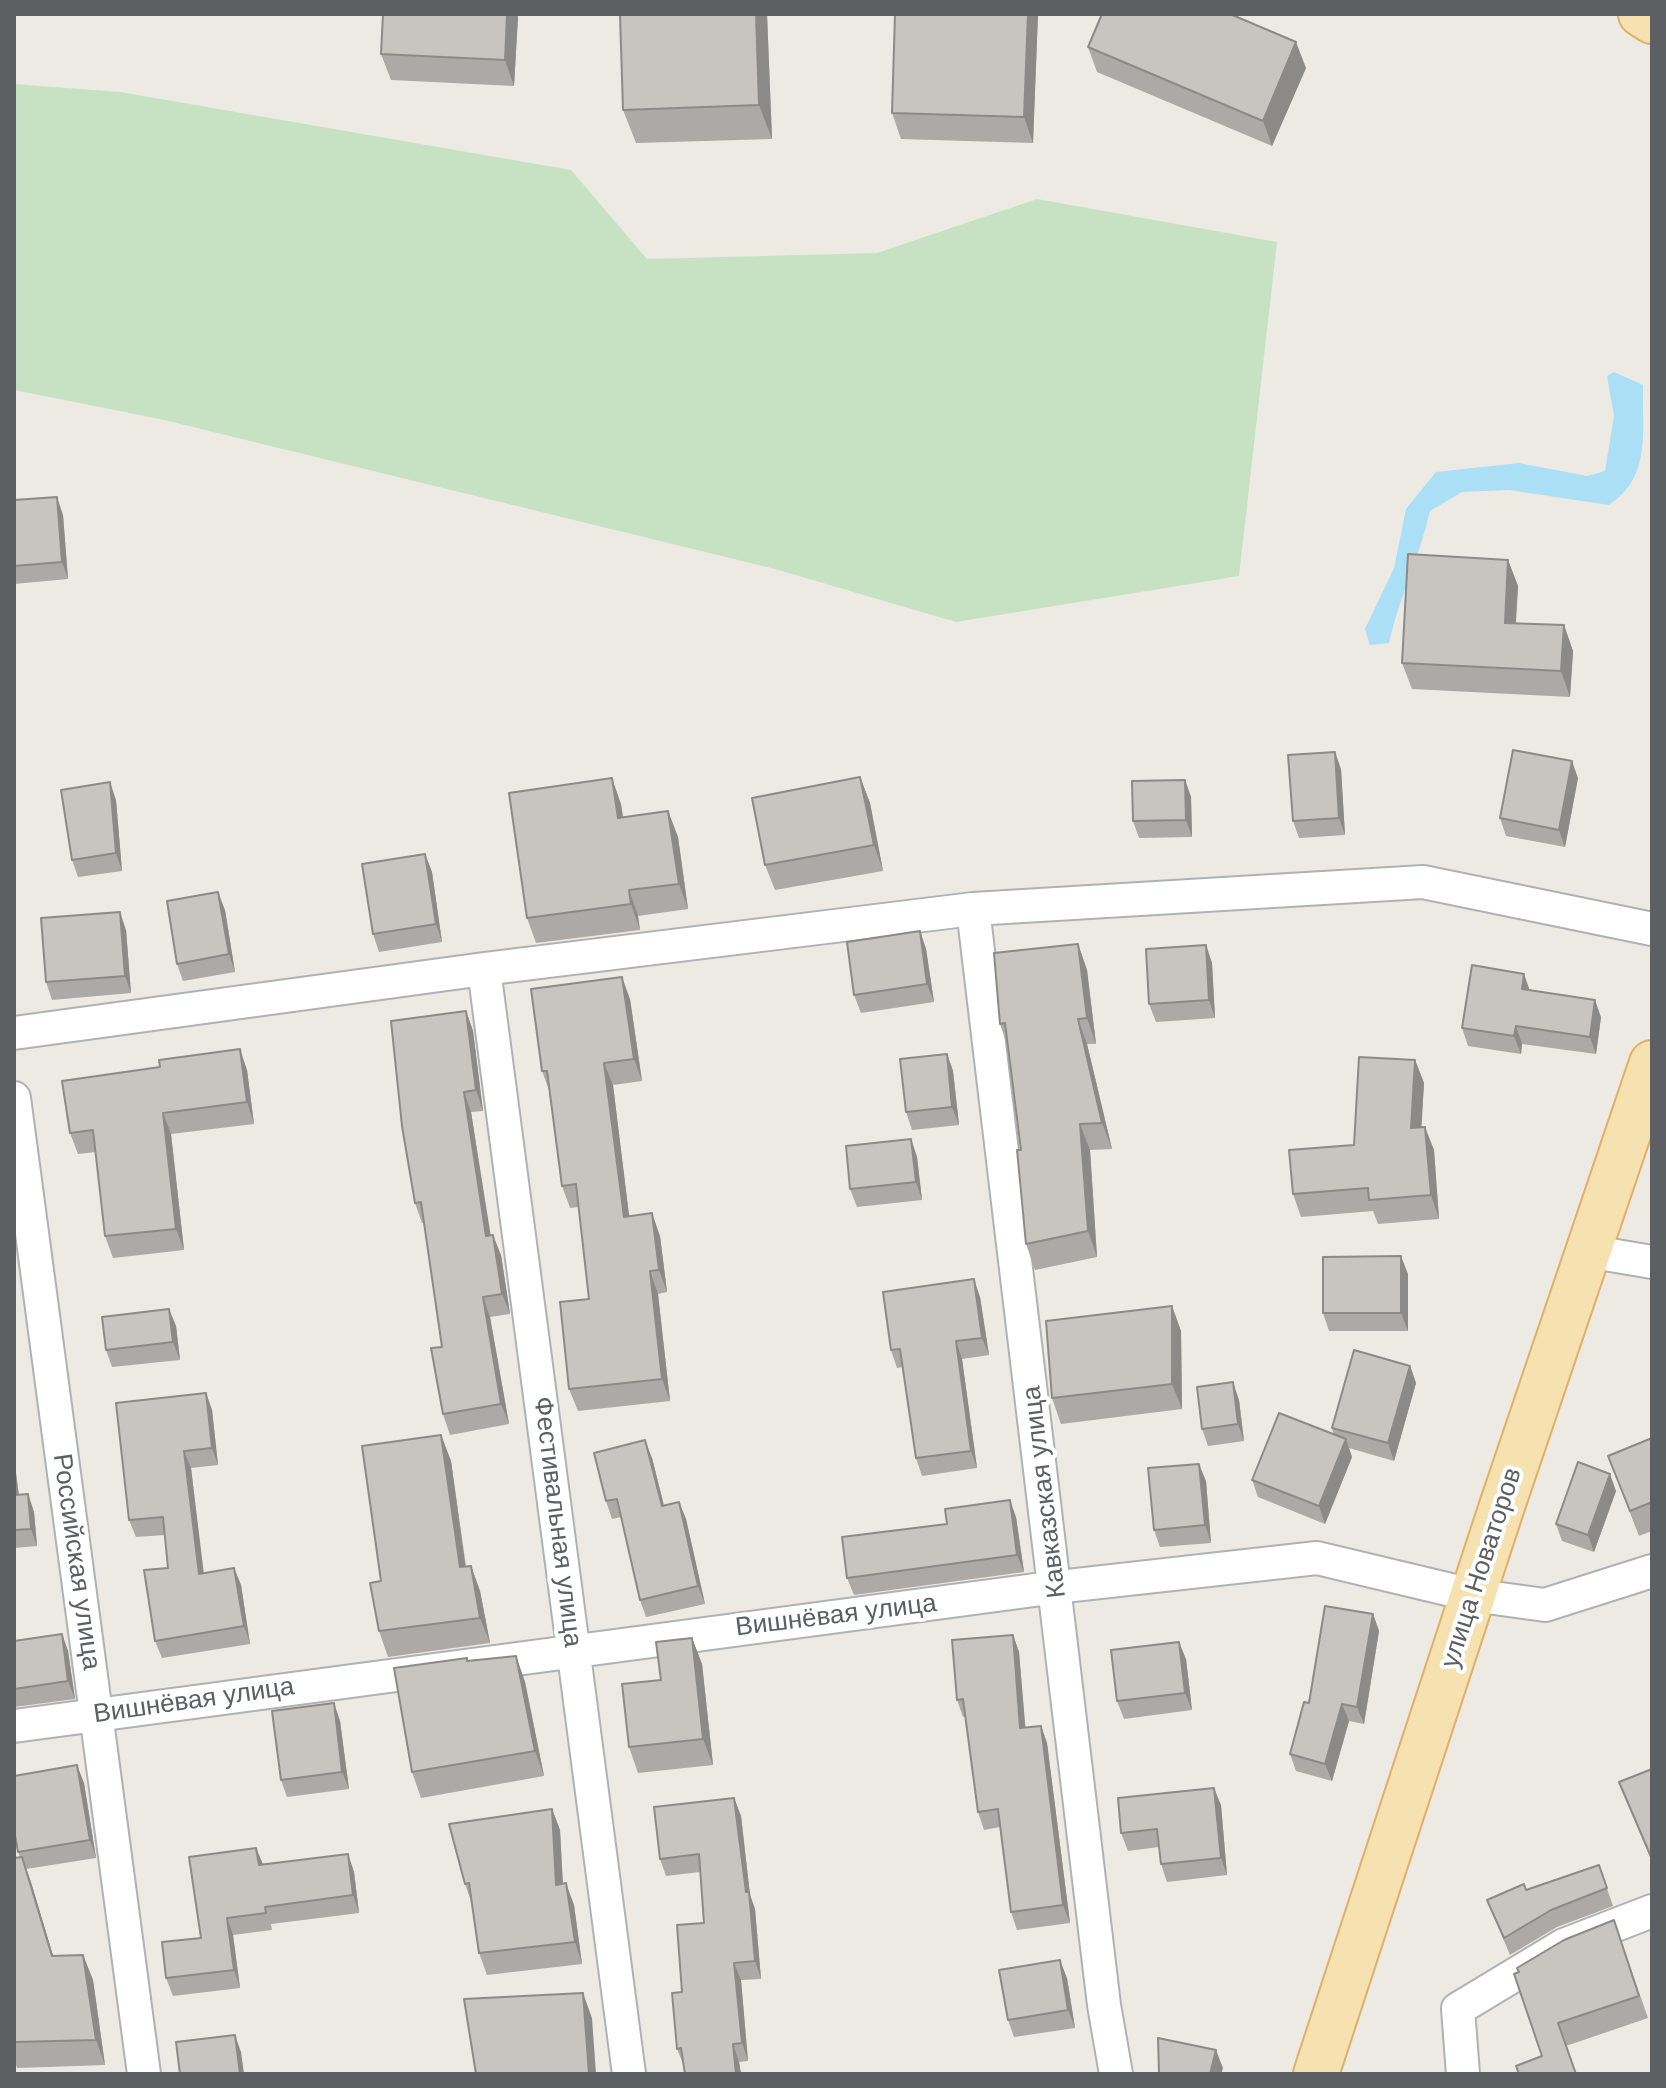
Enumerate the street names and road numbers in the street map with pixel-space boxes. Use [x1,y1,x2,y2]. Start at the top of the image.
street label: Кавказская улица [1017,1384,1073,1600]
street label: Фестивальная улица [526,1395,588,1649]
street label: Российская улица [45,1452,107,1672]
street label: улица Новаторов [1435,1464,1529,1672]
street label: Вишнёвая улица [734,1588,938,1644]
street label: Вишнёвая улица [92,1671,296,1731]

